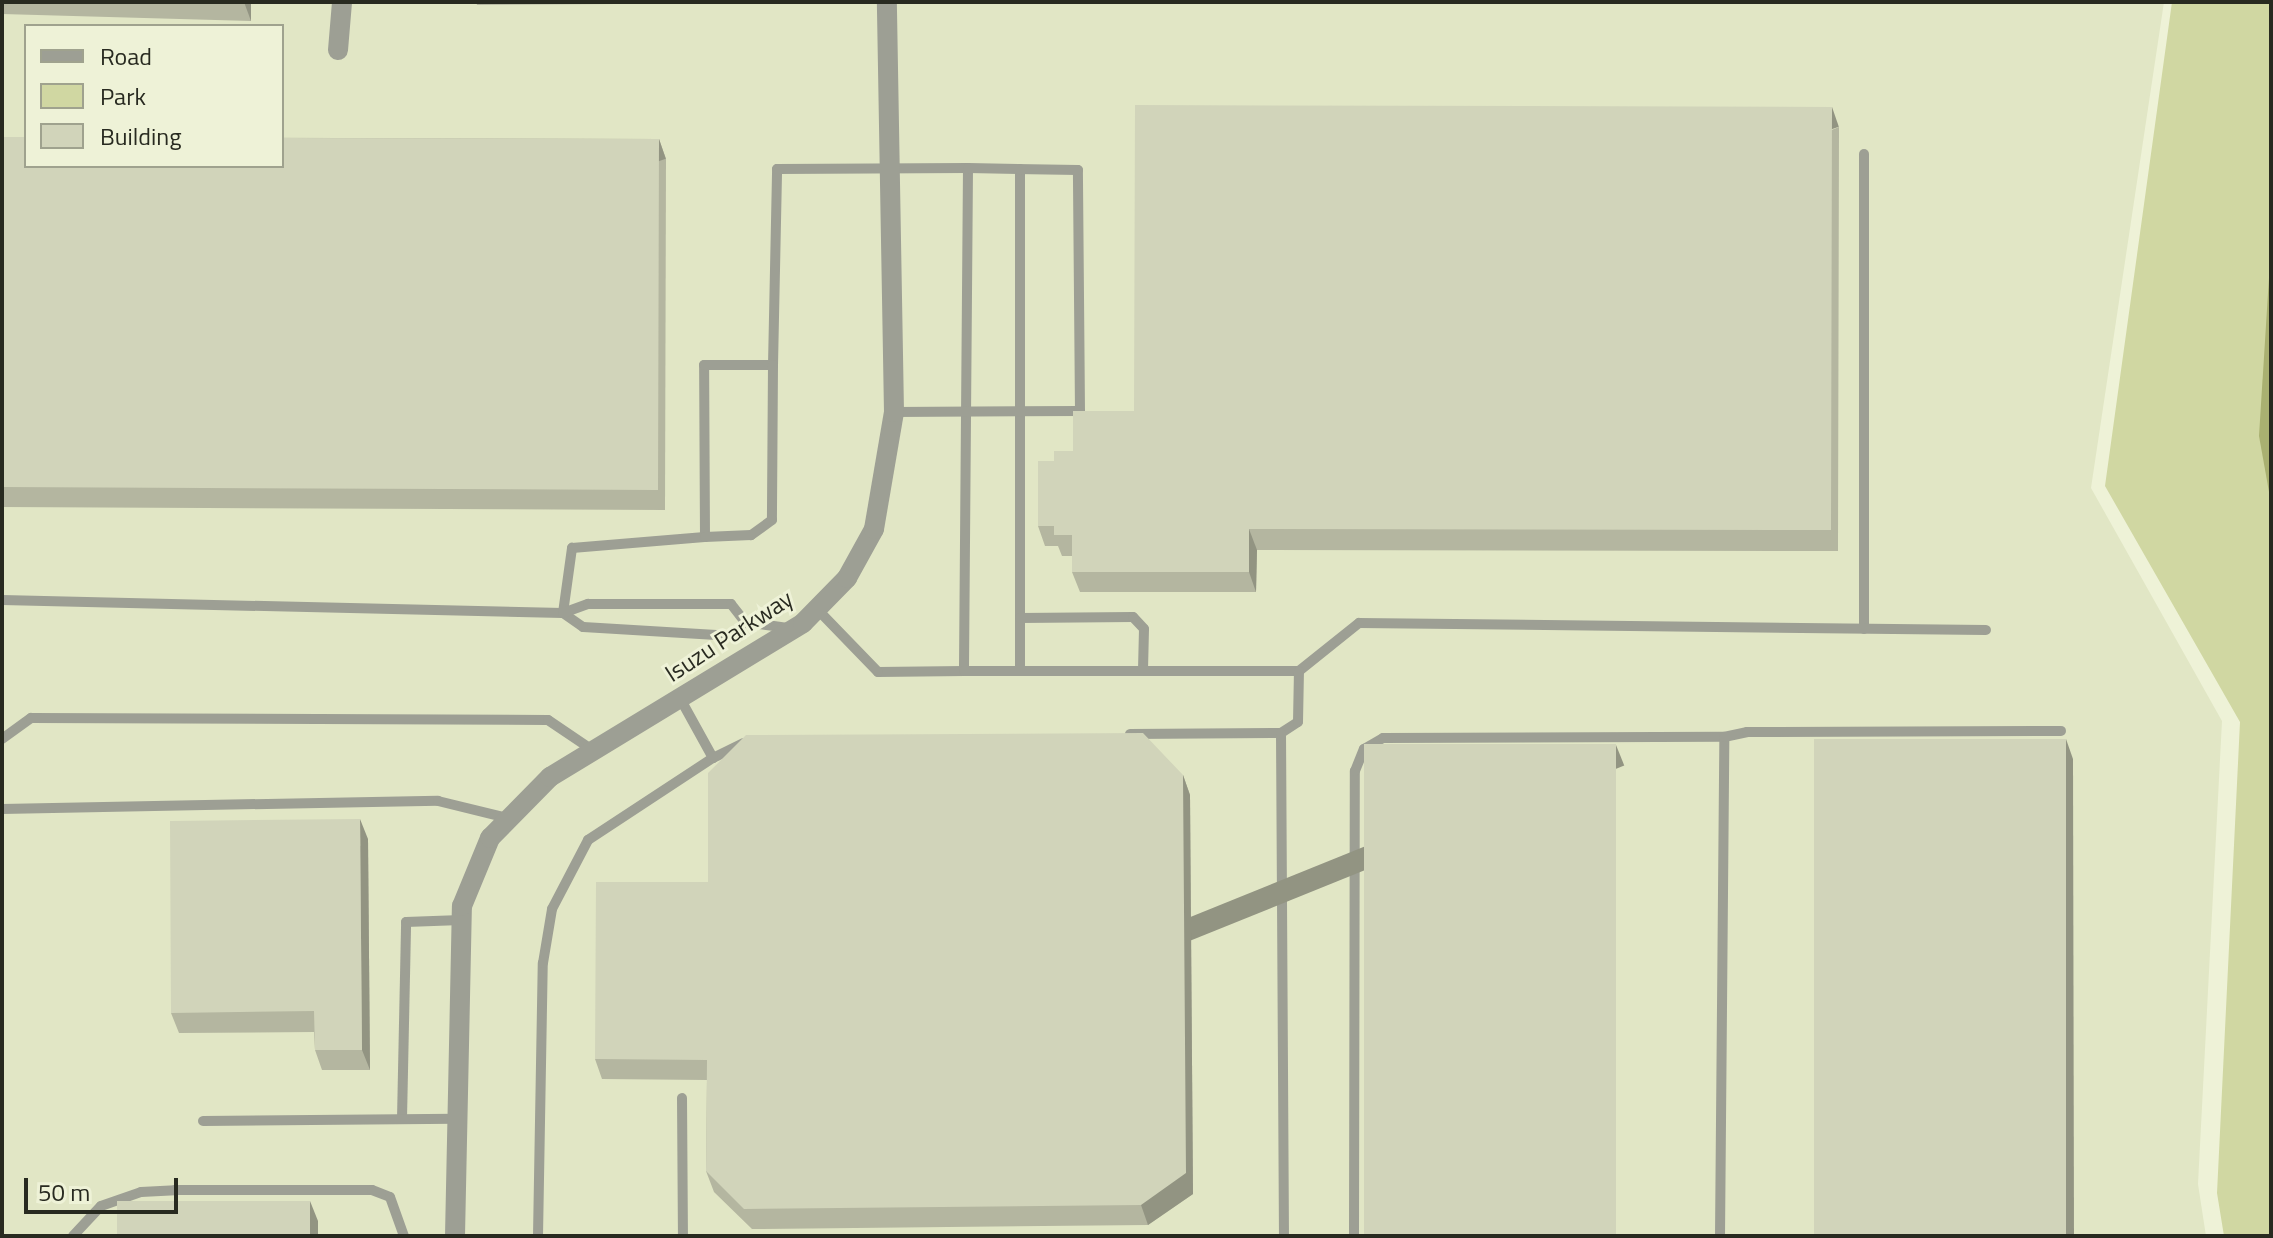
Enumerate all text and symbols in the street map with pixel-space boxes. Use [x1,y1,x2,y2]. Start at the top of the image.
legend [24,24,284,168]
text: Road [100,38,152,74]
text: Park [100,78,146,114]
text: Building [100,118,182,154]
street label: Isuzu Parkway [660,584,798,688]
scale bar [28,1162,182,1212]
text: 50 m [38,1174,90,1210]

